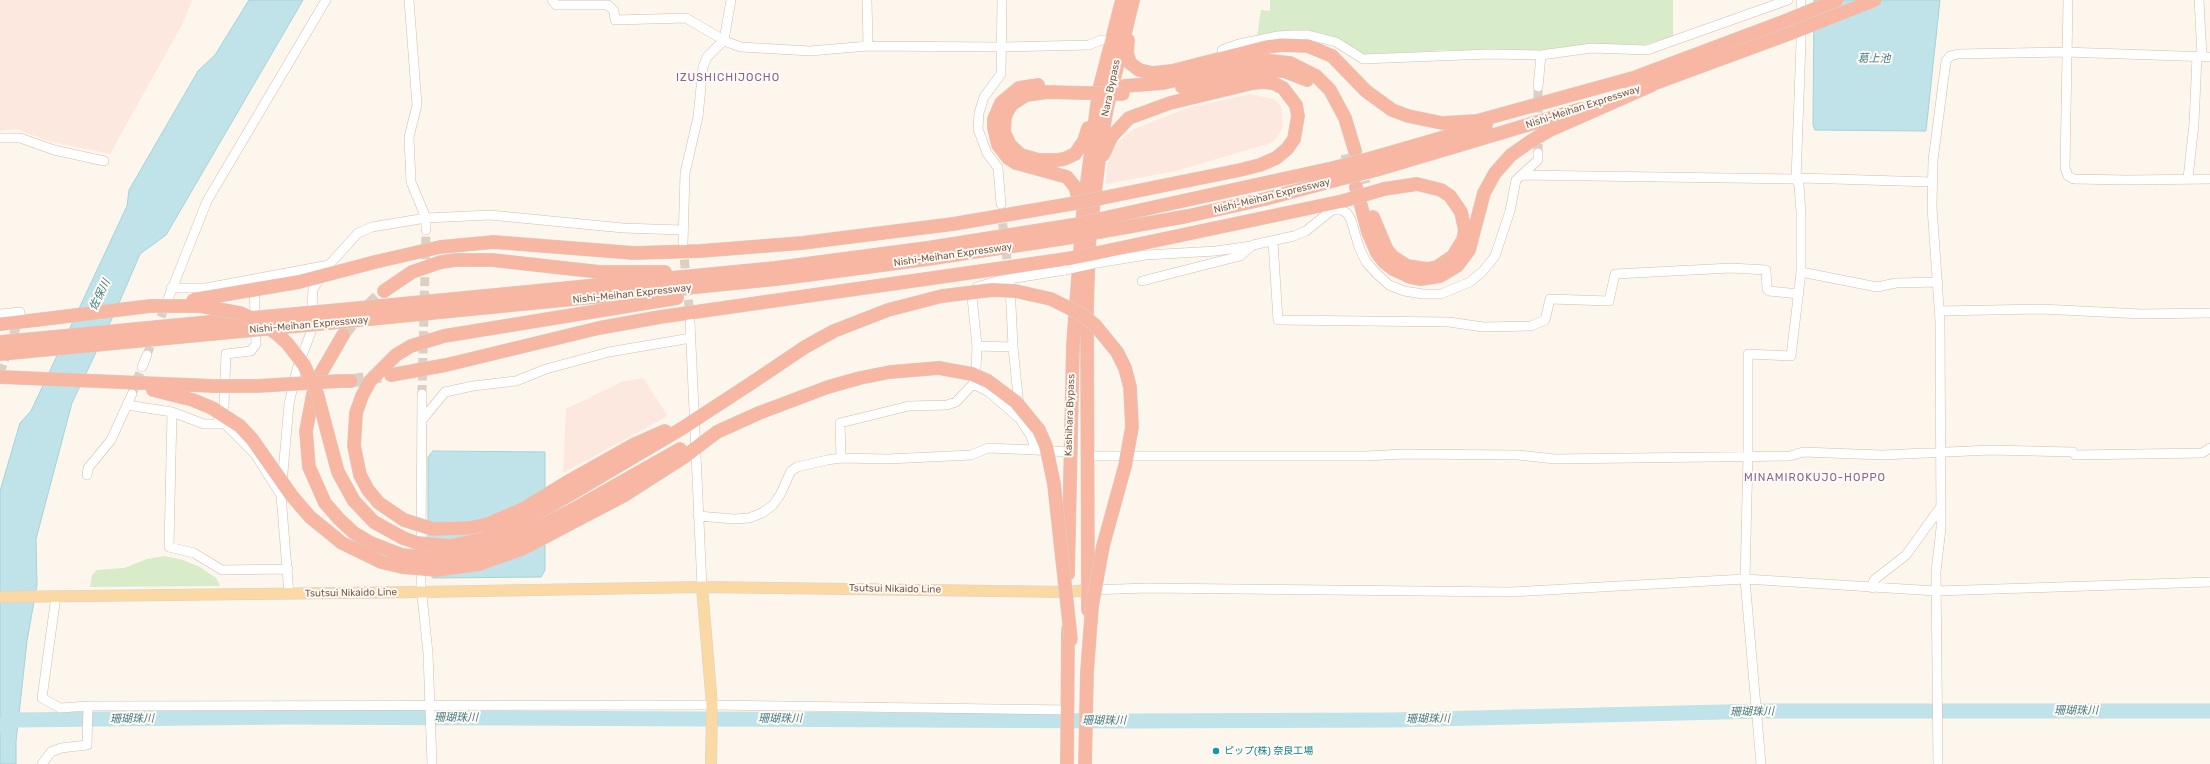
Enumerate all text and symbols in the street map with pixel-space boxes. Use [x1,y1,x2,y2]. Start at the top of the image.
water label: 葛上池 [1858,52,1890,66]
street label: Nara Bypass [1099,58,1123,118]
district label: IZUSHICHIJOCHO [676,71,780,85]
street label: Nishi-Meihan Expressway [1524,83,1642,131]
street label: Nishi-Meihan Expressway [1213,176,1331,216]
street label: Nishi-Meihan Expressway [893,241,1013,269]
water label: 佐保川 [87,277,113,313]
street label: Nishi-Meihan Expressway [572,282,692,306]
street label: Nishi-Meihan Expressway [249,314,369,336]
street label: Kashihara Bypass [1063,374,1077,456]
district label: MINAMIROKUJO-HOPPO [1744,471,1886,485]
street label: Tsutsui Nikaido Line [849,582,941,596]
street label: Tsutsui Nikaido Line [305,586,397,600]
water label: 珊瑚珠川 [2054,704,2098,718]
water label: 珊瑚珠川 [1730,705,1774,719]
water label: 珊瑚珠川 [434,711,478,725]
water label: 珊瑚珠川 [110,712,154,726]
water label: 珊瑚珠川 [758,712,802,726]
water label: 珊瑚珠川 [1406,712,1450,726]
water label: 珊瑚珠川 [1082,714,1126,728]
place label: ピップ(株) 奈良工場 [1224,745,1313,757]
marker: ピップ(株) 奈良工場 [1211,746,1221,756]

